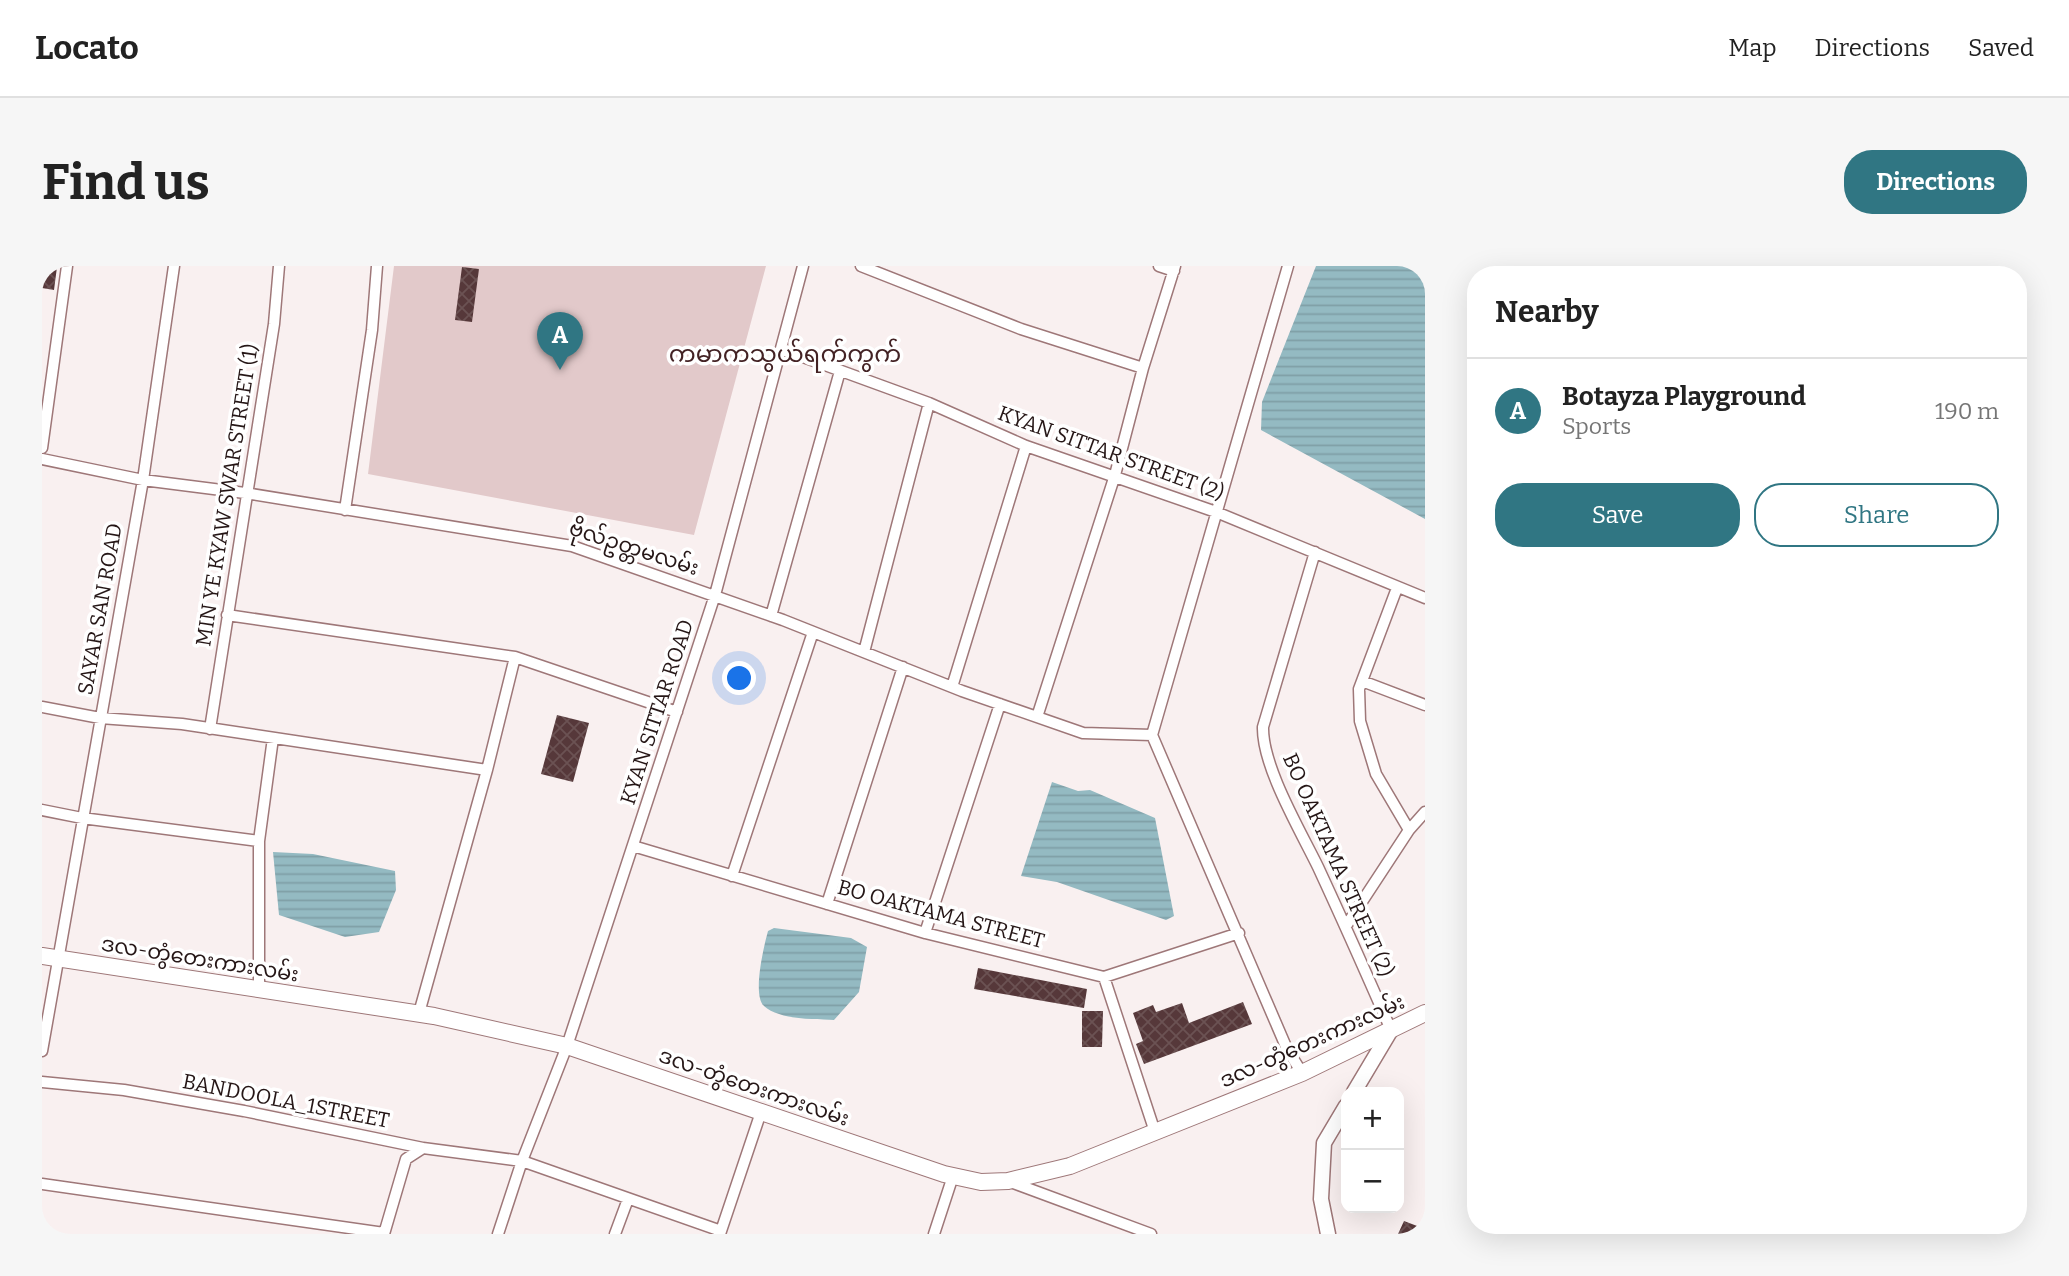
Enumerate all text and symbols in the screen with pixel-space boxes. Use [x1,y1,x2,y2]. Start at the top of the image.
text: Locato [35,28,139,68]
text: Map [1728,34,1777,62]
text: Directions [1815,34,1930,62]
text: Saved [1968,34,2034,62]
button: Directions [1844,150,2027,214]
text: Find us [42,153,210,212]
text: Nearby [1495,294,1599,330]
pin: A [537,312,583,370]
district label: ကမာကသွယ်ရက်ကွက် [669,338,901,373]
street label: MIN YE KYAW SWAR STREET (1) [190,342,264,648]
text: Botayza Playground [1562,381,1806,412]
text: A [1510,397,1526,425]
text: 190 m [1935,397,1999,425]
street label: KYAN SITTAR STREET (2) [994,400,1228,506]
text: Sports [1562,412,1631,440]
button: Save [1495,483,1740,547]
button: Share [1754,483,1999,547]
street label: ဗိုလ်ဥတ္တမလမ်း [565,512,703,585]
street label: SAYAR SAN ROAD [72,521,128,697]
street label: KYAN SITTAR ROAD [615,616,699,808]
your location [722,661,756,695]
street label: BO OAKTAMA STREET (2) [1277,749,1399,981]
street label: BO OAKTAMA STREET [835,874,1047,954]
street label: ဒလ-တွံတေးကားလမ်း [99,928,301,990]
street label: ဒလ-တွံတေးကားလမ်း [1214,986,1410,1096]
street label: ဒလ-တွံတေးကားလမ်း [654,1039,854,1135]
street label: BANDOOLA_1STREET [180,1068,392,1134]
map controls [1341,1087,1404,1213]
button: + [1341,1087,1404,1150]
button: − [1341,1150,1404,1213]

